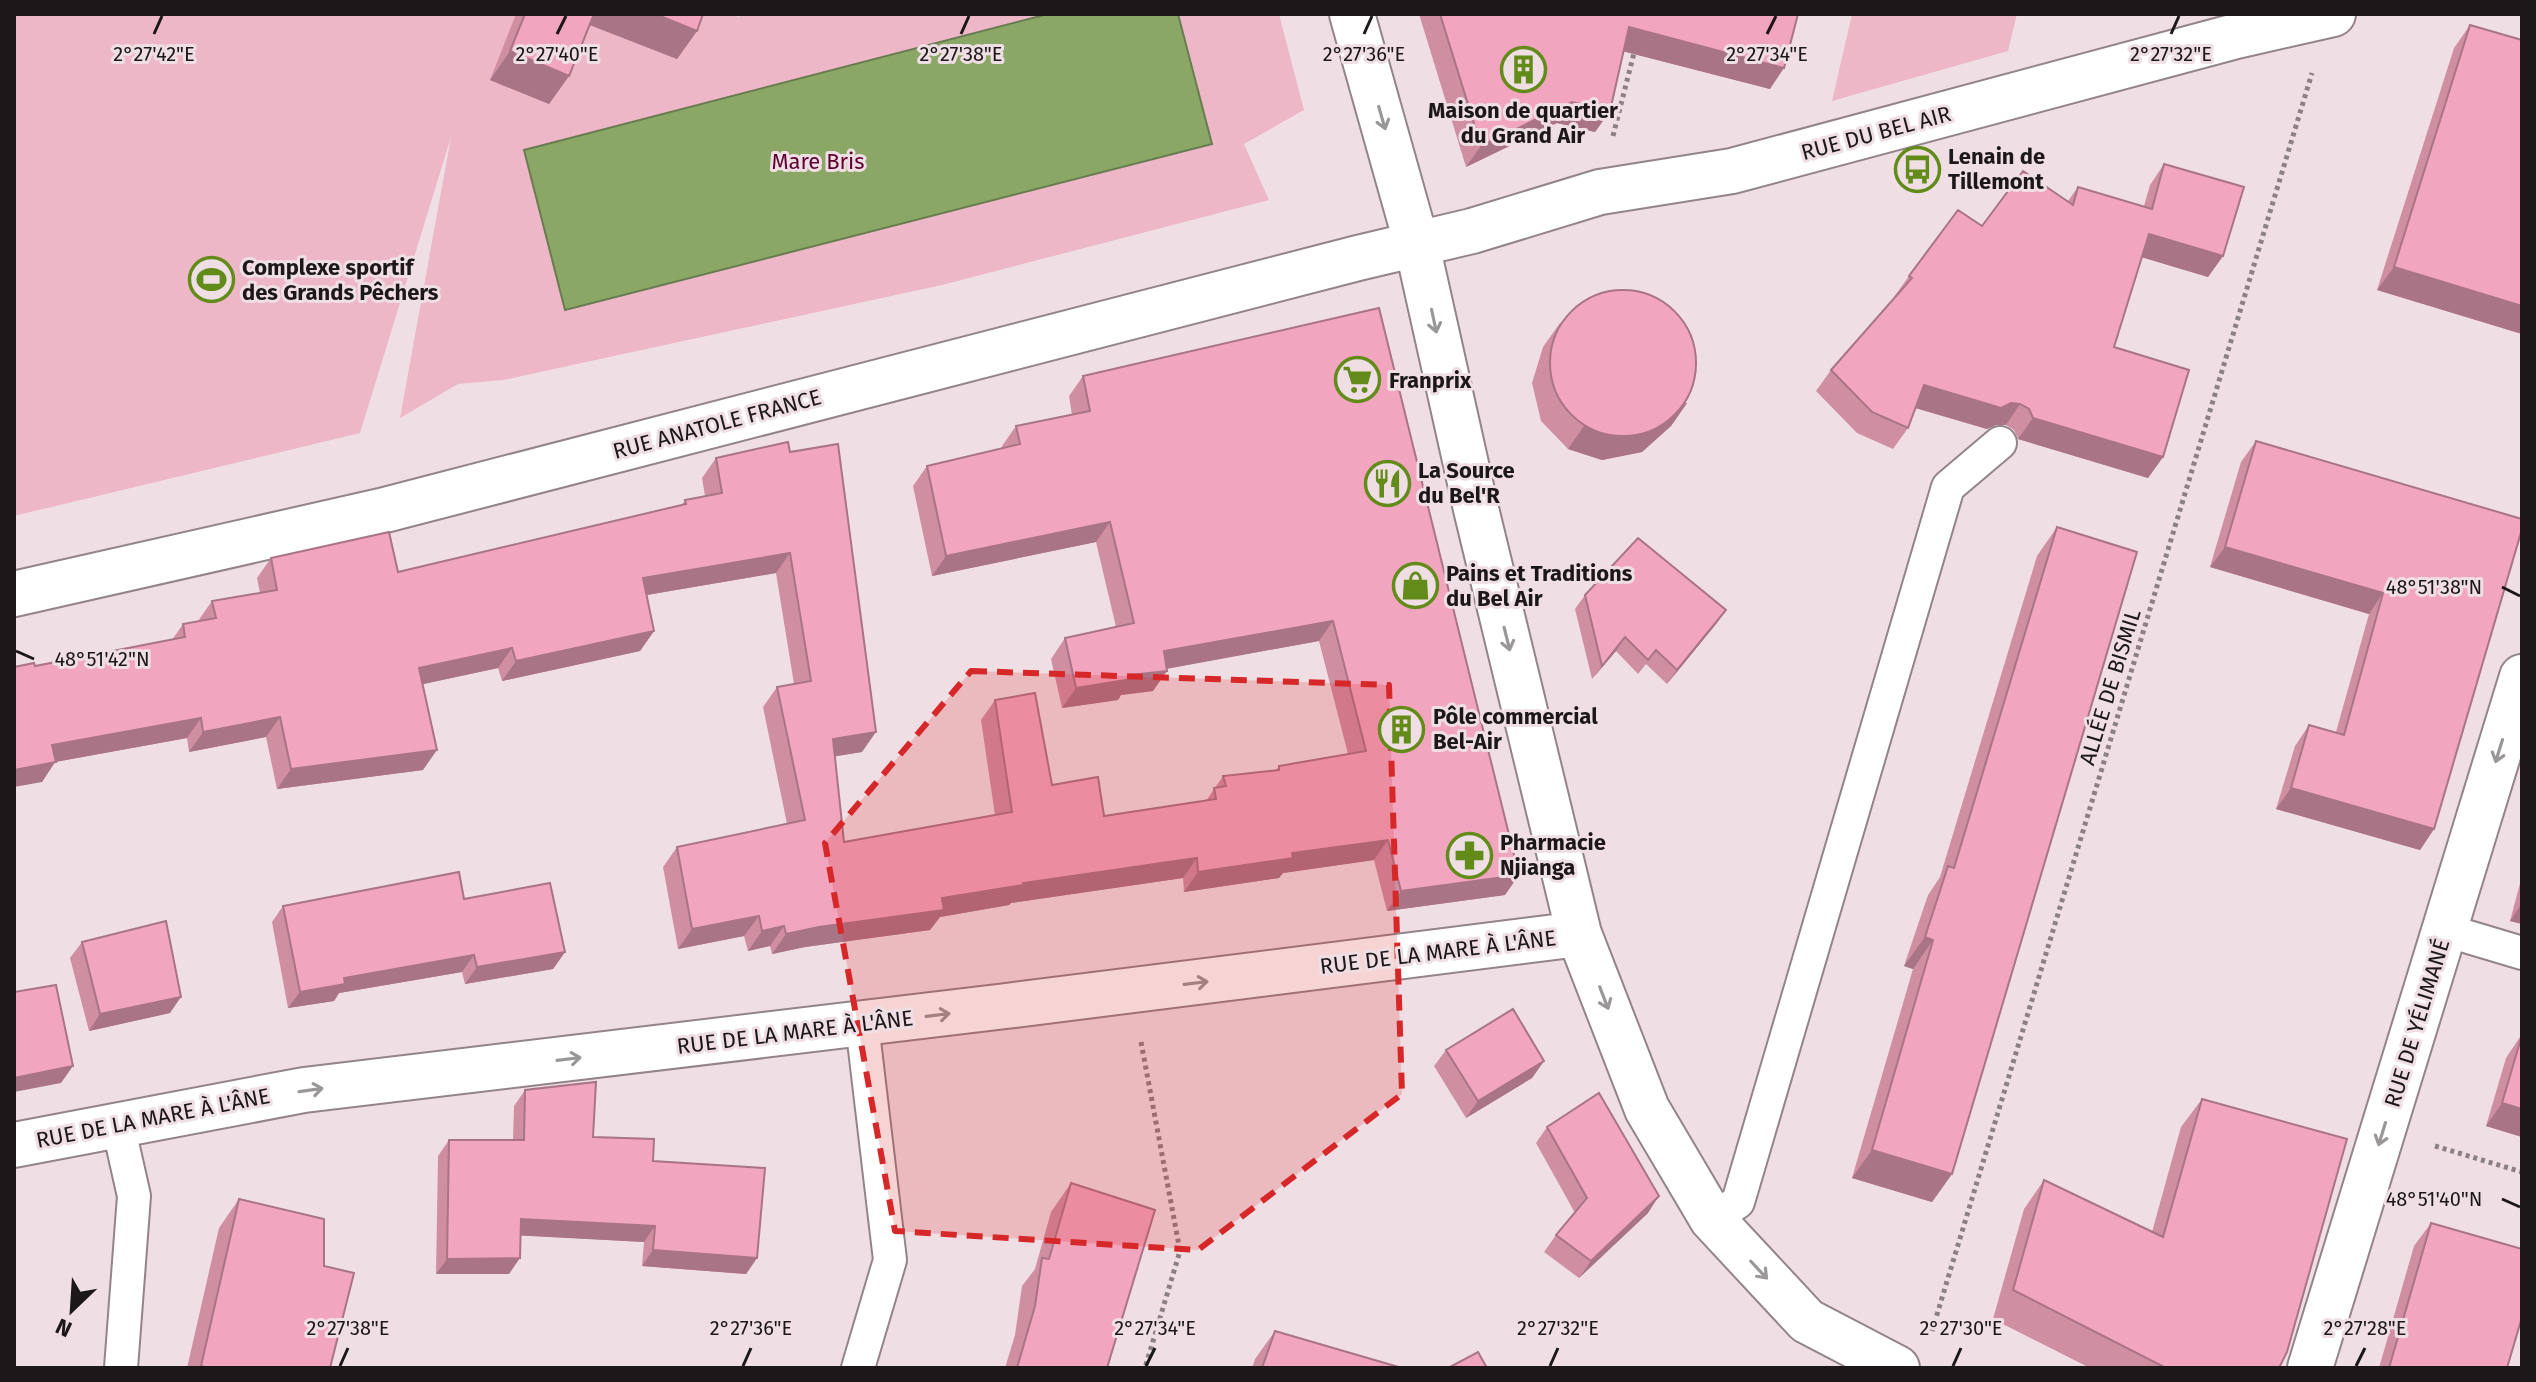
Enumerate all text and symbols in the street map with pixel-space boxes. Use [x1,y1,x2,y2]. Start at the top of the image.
text: 2°27'42"E [113,42,195,66]
text: 2°27'40"E [516,42,598,66]
text: 2°27'38"E [920,42,1002,66]
text: 2°27'36"E [1323,42,1405,66]
text: 2°27'34"E [1726,42,1808,66]
text: 2°27'32"E [2130,42,2212,66]
building icon: Maison de quartier du Grand Air [1499,45,1547,93]
place label: Maison de quartier du Grand Air [1428,97,1618,149]
street label: RUE DU BEL AIR [1798,100,1954,166]
one-way arrow [1375,104,1390,130]
place label: Lenain de Tillemont [1948,143,2045,195]
bus stop icon: Lenain de Tillemont [1893,145,1941,193]
park label: Mare Bris [771,148,865,175]
place label: Complexe sportif des Grands Pêchers [242,254,439,306]
sports icon: Complexe sportif des Grands Pêchers [187,256,235,304]
one-way arrow [1427,308,1442,334]
supermarket icon: Franprix [1334,356,1382,404]
place label: Franprix [1389,367,1472,394]
street label: RUE ANATOLE FRANCE [610,383,824,465]
place label: La Source du Bel'R [1418,457,1515,509]
restaurant icon: La Source du Bel'R [1363,459,1411,507]
place label: Pains et Traditions du Bel Air [1446,560,1633,612]
shop icon: Pains et Traditions du Bel Air [1391,562,1439,610]
text: 48°51'38"N [2386,575,2482,599]
street label: ALLÉE DE BISMIL [2073,606,2147,768]
one-way arrow [1501,626,1516,652]
text: 48°51'42"N [54,647,150,671]
place label: Pôle commercial Bel-Air [1433,703,1598,755]
building icon: Pôle commercial Bel-Air [1378,705,1426,753]
one-way arrow [2491,738,2506,764]
place label: Pharmacie Njianga [1500,829,1606,881]
pharmacy icon: Pharmacie Njianga [1445,831,1493,879]
street label: RUE DE LA MARE À L'ÂNE [1318,924,1558,980]
street label: RUE DE YÉLIMANÉ [2379,935,2455,1111]
one-way arrow [1183,975,1209,990]
one-way arrow [1597,985,1612,1010]
street label: RUE DE LA MARE À L'ÂNE [675,1004,915,1060]
one-way arrow [925,1007,951,1022]
one-way arrow [555,1051,582,1066]
street label: RUE DE LA MARE À L'ÂNE [34,1082,272,1154]
one-way arrow [298,1082,323,1097]
one-way arrow [2374,1121,2389,1146]
text: 48°51'40"N [2386,1187,2482,1211]
one-way arrow [1749,1259,1767,1279]
north arrow [32,1270,112,1350]
text: N [51,1312,76,1343]
text: 2°27'38"E [307,1316,389,1340]
text: 2°27'36"E [710,1316,792,1340]
text: 2°27'34"E [1114,1316,1196,1340]
text: 2°27'32"E [1517,1316,1599,1340]
text: 2°27'30"E [1919,1316,2003,1340]
text: 2°27'28"E [2324,1316,2406,1340]

